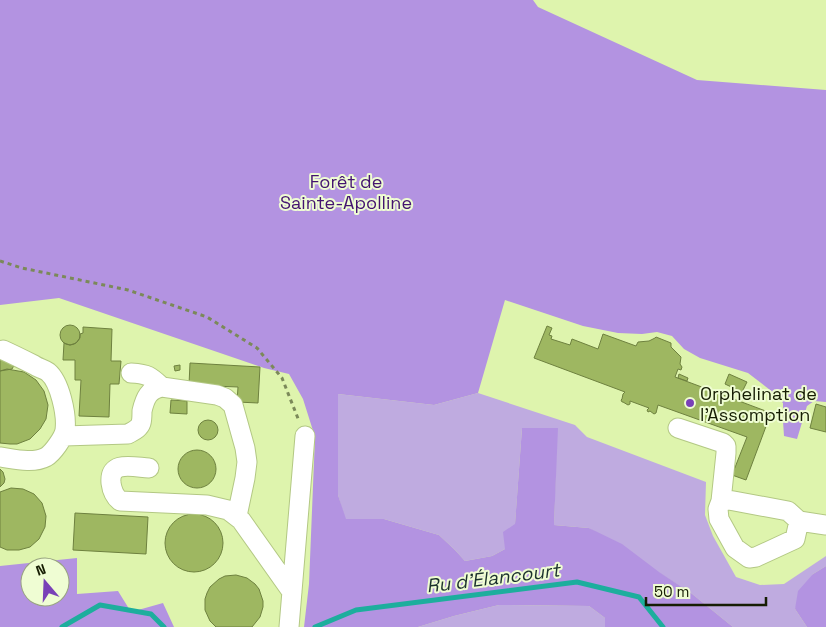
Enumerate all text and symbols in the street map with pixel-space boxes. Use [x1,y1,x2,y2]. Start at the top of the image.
park label: Forêt de Sainte-Apolline [280,170,412,214]
place label: Orphelinat de l'Assomption [700,382,817,426]
marker: Orphelinat de l'Assomption [684,397,696,409]
north arrow [20,557,70,607]
water label: Ru d'Élancourt [425,557,563,599]
text: N [33,560,48,580]
scale bar [646,574,766,606]
text: 50 m [654,582,689,601]

